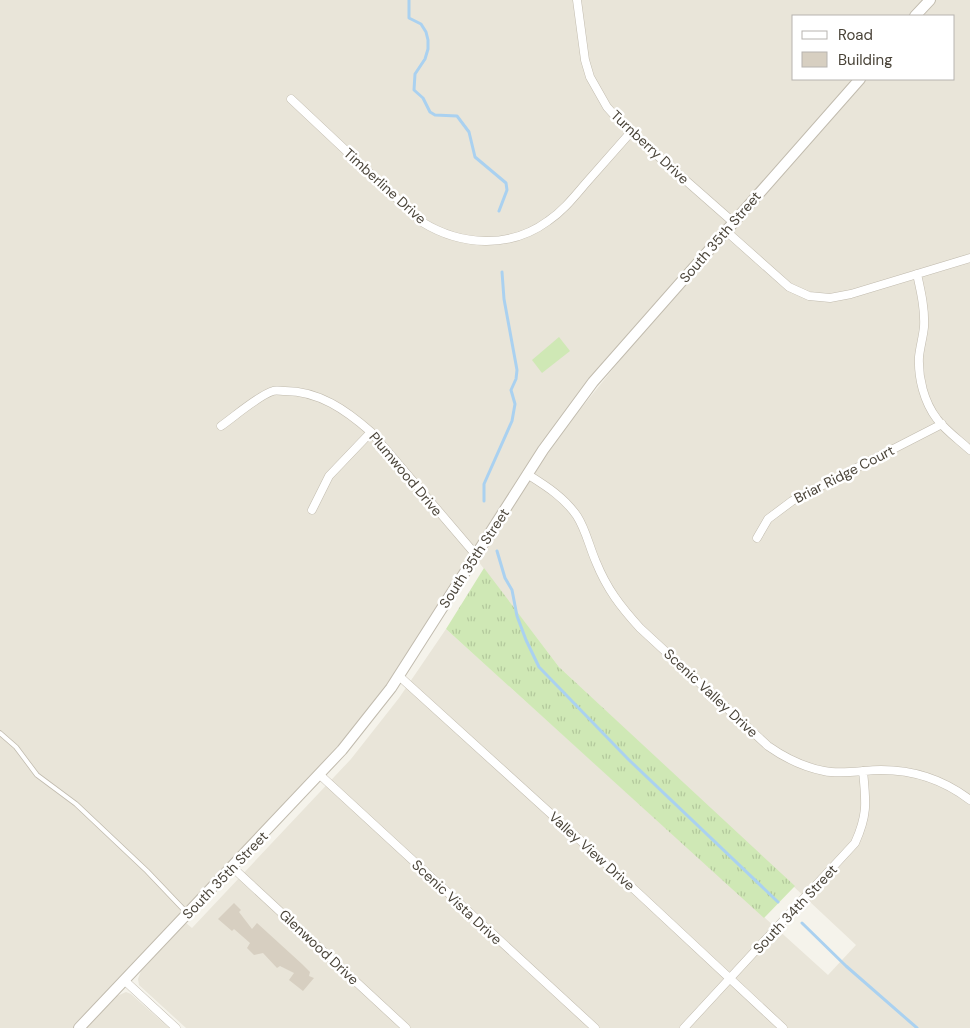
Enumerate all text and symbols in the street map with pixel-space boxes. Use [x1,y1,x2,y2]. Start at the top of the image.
legend [792,15,955,80]
text: Road [838,25,873,45]
text: Building [838,50,893,70]
street label: Turnberry Drive [607,106,693,188]
street label: Timberline Drive [340,144,430,228]
street label: South 35th Street [675,188,765,286]
street label: Plumwood Drive [366,428,446,520]
street label: Briar Ridge Court [791,441,897,507]
street label: South 35th Street [435,505,513,611]
street label: Scenic Valley Drive [660,645,762,741]
street label: Valley View Drive [545,808,639,894]
street label: South 35th Street [178,827,272,923]
street label: Scenic Vista Drive [408,856,506,948]
street label: South 34th Street [749,861,841,957]
street label: Glenwood Drive [275,905,363,989]

